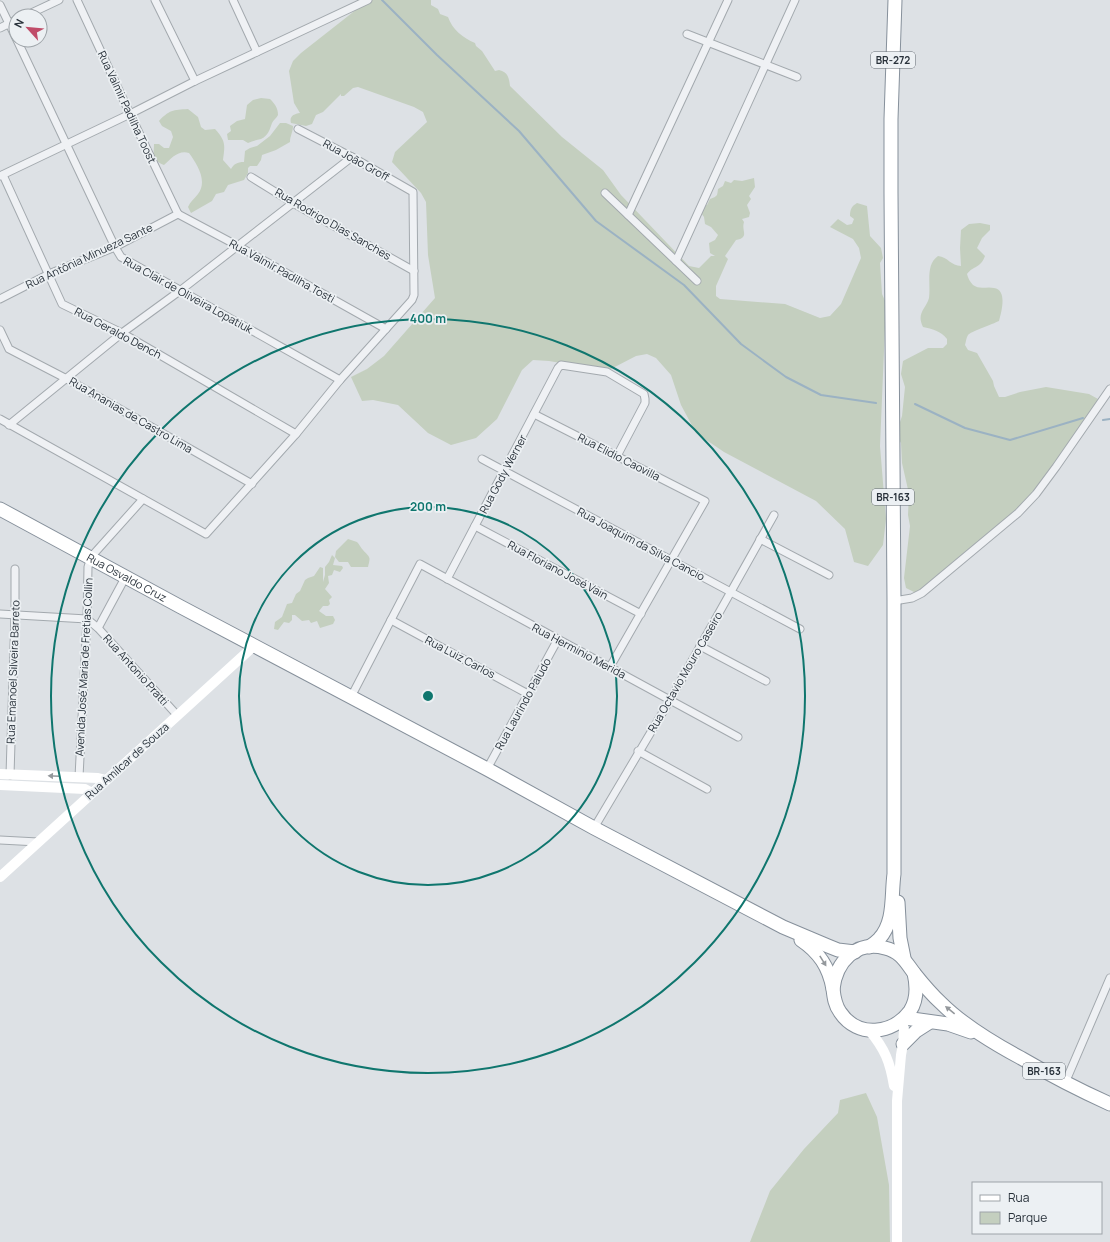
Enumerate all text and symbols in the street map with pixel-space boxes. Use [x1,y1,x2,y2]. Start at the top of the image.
north arrow [8,8,48,48]
text: N [10,16,27,30]
street label: Rua Valmir Padilha Toost [95,48,160,165]
road number: BR-272 [871,52,915,68]
street label: Rua João Groff [320,135,393,184]
street label: Rua Rodrigo Dias Sanches [272,184,394,263]
street label: Rua Antônia Minueza Sante [23,219,155,292]
street label: Rua Valmir Padilha Tosti [227,235,338,306]
street label: Rua Clair de Oliveira Lopatiuk [121,253,256,337]
street label: Rua Geraldo Dench [72,303,164,362]
text: 400 m [410,310,446,327]
street label: Rua Ananias de Castro Lima [67,373,196,456]
street label: Rua Elidio Caovilla [575,429,663,484]
street label: Rua Gody Werner [475,432,530,516]
road number: BR-163 [872,489,914,505]
text: 200 m [410,498,446,515]
street label: Rua Joaquim da Silva Cancio [575,504,708,584]
street label: Rua Floriano José Vain [505,537,611,602]
street label: Rua Osvaldo Cruz [84,549,170,605]
street label: Avenida José Maria de Fretias Collin [71,577,96,757]
street label: Rua Emanoel Silveira Barreto [2,599,23,744]
street label: Rua Octavio Mouro Caseiro [644,608,726,735]
street label: Rua Herminio Merida [530,619,629,682]
street label: Rua Antonio Pratti [100,631,172,709]
street label: Rua Luiz Carlos [423,632,498,681]
street label: Rua Laurindo Paludo [491,655,554,752]
centre of rings [421,689,435,703]
street label: Rua Amílcar de Souza [81,719,172,802]
one-way arrow [47,773,60,779]
one-way arrow [819,955,826,967]
one-way arrow [944,1006,955,1015]
road number: BR-163 [1023,1063,1065,1079]
legend [972,1182,1102,1234]
text: Rua [1008,1189,1029,1206]
text: Parque [1008,1209,1047,1226]

